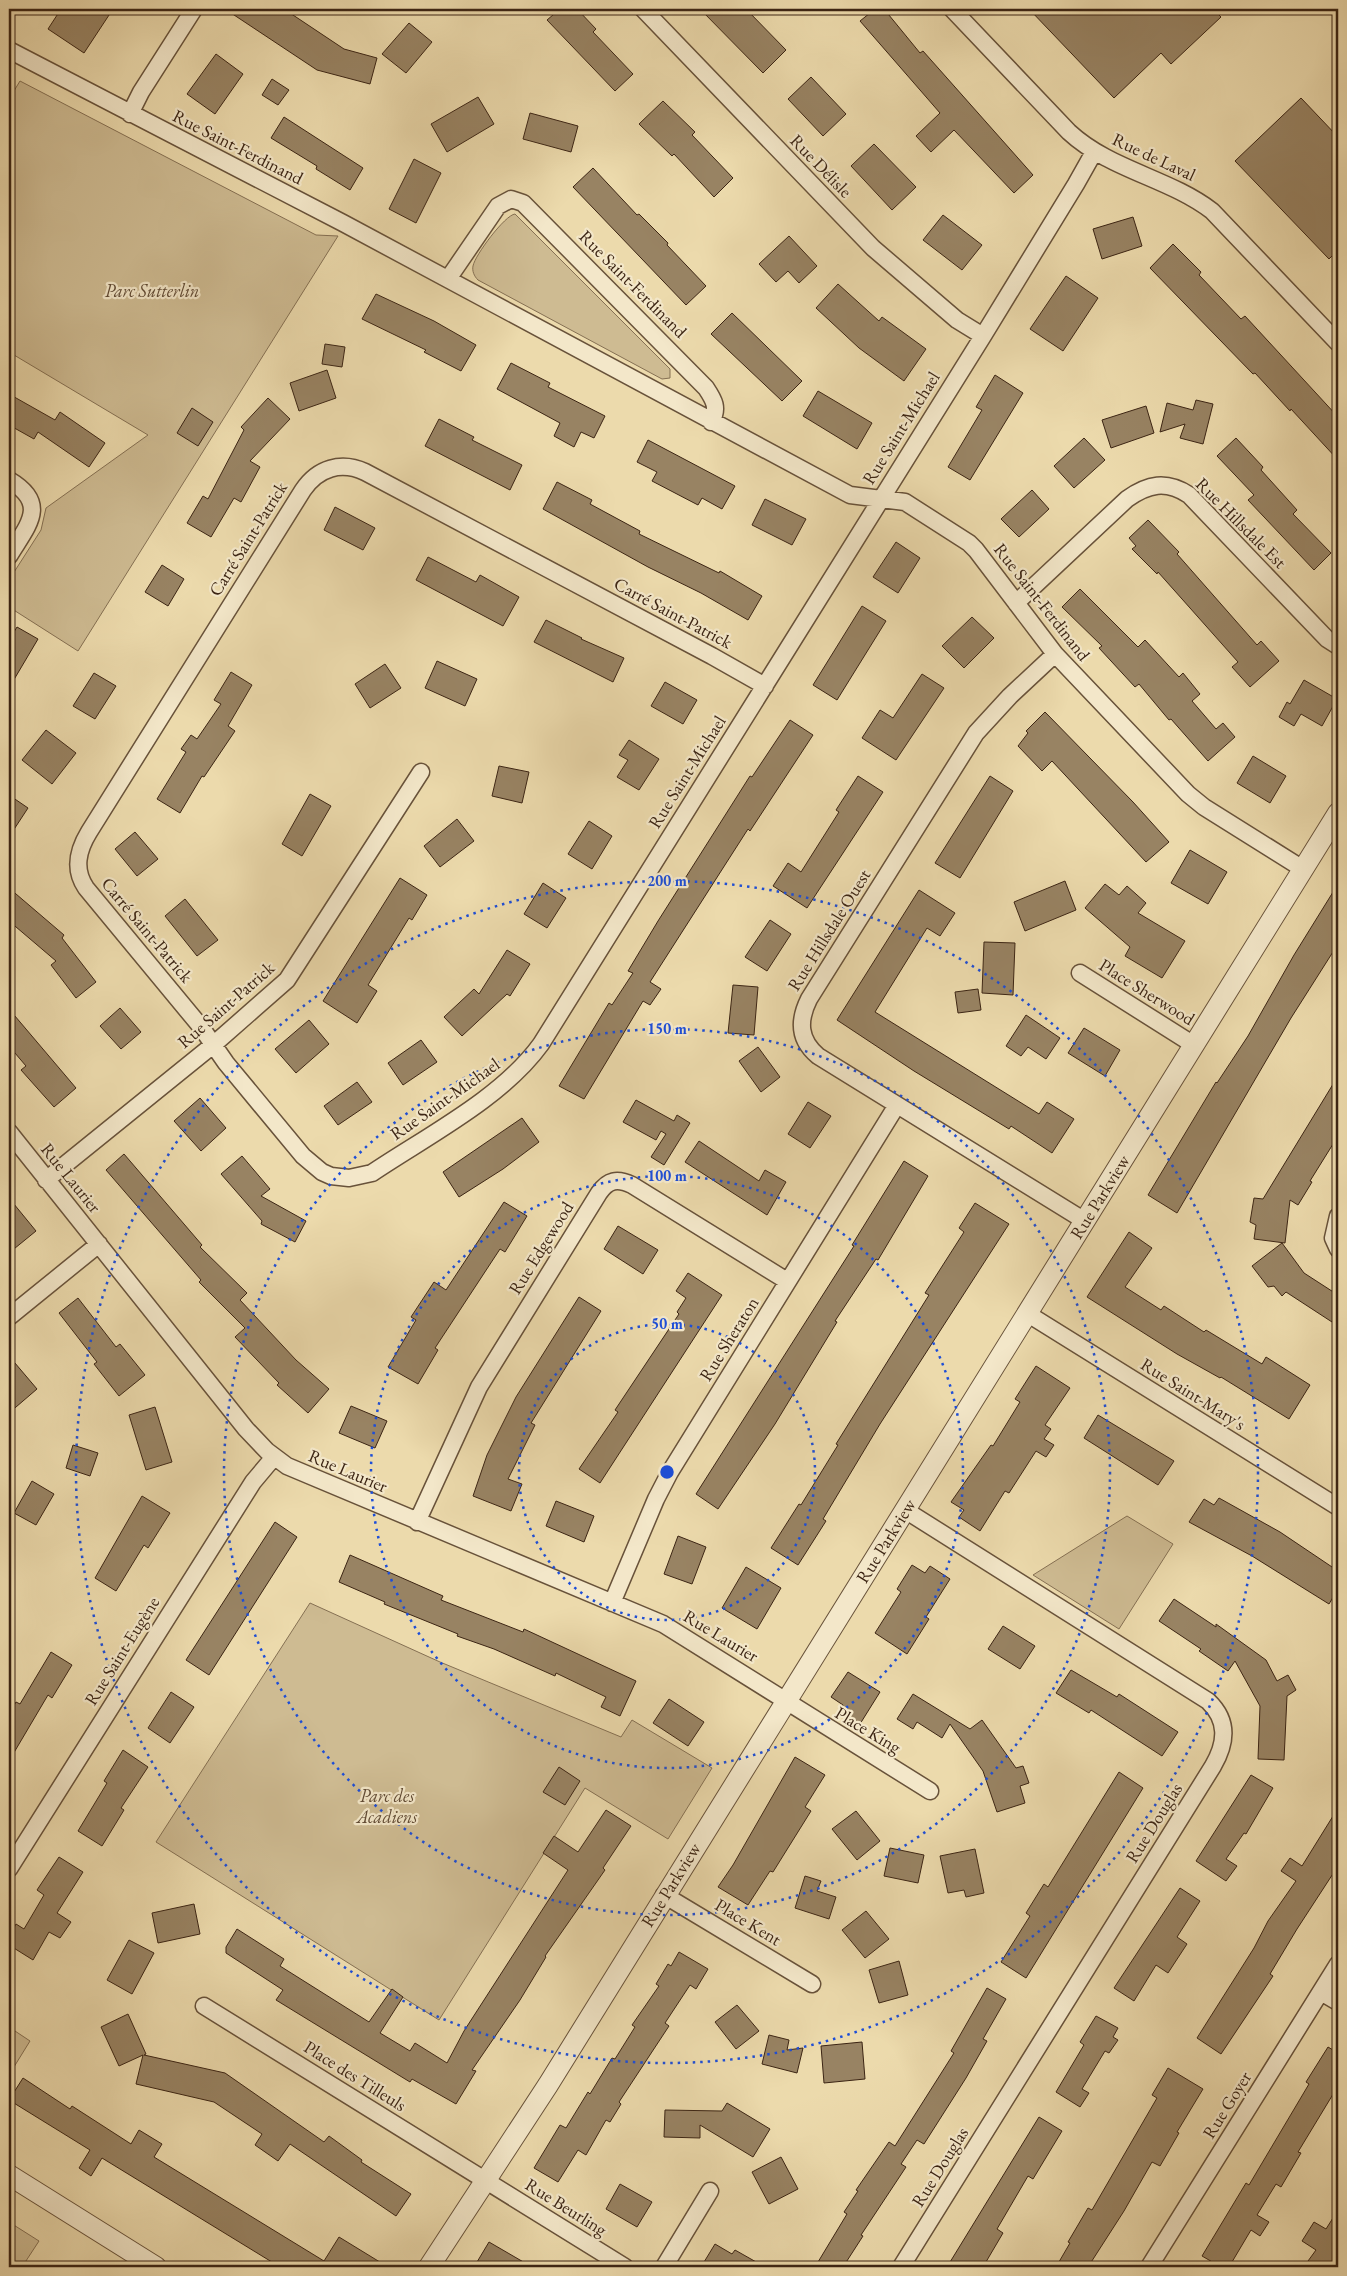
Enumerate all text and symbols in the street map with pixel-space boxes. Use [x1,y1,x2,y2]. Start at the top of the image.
street label: Rue Saint-Ferdinand [169,104,308,190]
street label: Rue de Laval [1109,127,1199,186]
street label: Rue Délisle [786,129,857,202]
street label: Rue Saint-Ferdinand [574,225,693,343]
park label: Parc Sutterlin [105,279,199,302]
street label: Rue Saint-Michael [857,367,944,488]
street label: Rue Hillsdale Est [1191,472,1292,573]
street label: Carré Saint-Patrick [203,477,292,600]
street label: Rue Saint-Ferdinand [989,538,1096,666]
street label: Carré Saint-Patrick [610,572,737,654]
street label: Rue Saint-Michael [643,711,730,832]
street label: Rue Hillsdale Ouest [782,864,875,995]
text: 200 m [647,871,687,890]
street label: Carré Saint-Patrick [97,872,199,988]
street label: Place Sherwood [1095,953,1200,1031]
street label: Rue Saint-Patrick [172,956,279,1053]
text: 150 m [647,1019,687,1038]
street label: Rue Saint-Michael [385,1052,504,1145]
street label: Rue Laurier [36,1138,107,1217]
street label: Rue Parkview [1065,1150,1135,1243]
text: 100 m [647,1166,687,1185]
street label: Rue Edgewood [503,1196,579,1299]
street label: Rue Sheraton [694,1292,764,1385]
text: 50 m [651,1314,683,1333]
street label: Rue Saint-Mary's [1137,1352,1250,1435]
street label: Rue Laurier [305,1444,391,1497]
centre of rings [658,1463,676,1481]
street label: Rue Parkview [851,1494,921,1587]
street label: Rue Saint-Eugène [79,1592,164,1709]
street label: Rue Laurier [680,1604,763,1667]
street label: Place King [831,1701,906,1758]
street label: Rue Douglas [1120,1778,1187,1867]
park label: Parc des Acadiens [355,1784,418,1828]
street label: Rue Parkview [636,1838,706,1931]
street label: Place Kent [711,1893,786,1951]
street label: Place des Tilleuls [300,2035,411,2116]
street label: Rue Goyer [1197,2067,1256,2143]
street label: Rue Douglas [906,2122,973,2211]
street label: Rue Beurling [521,2172,612,2241]

